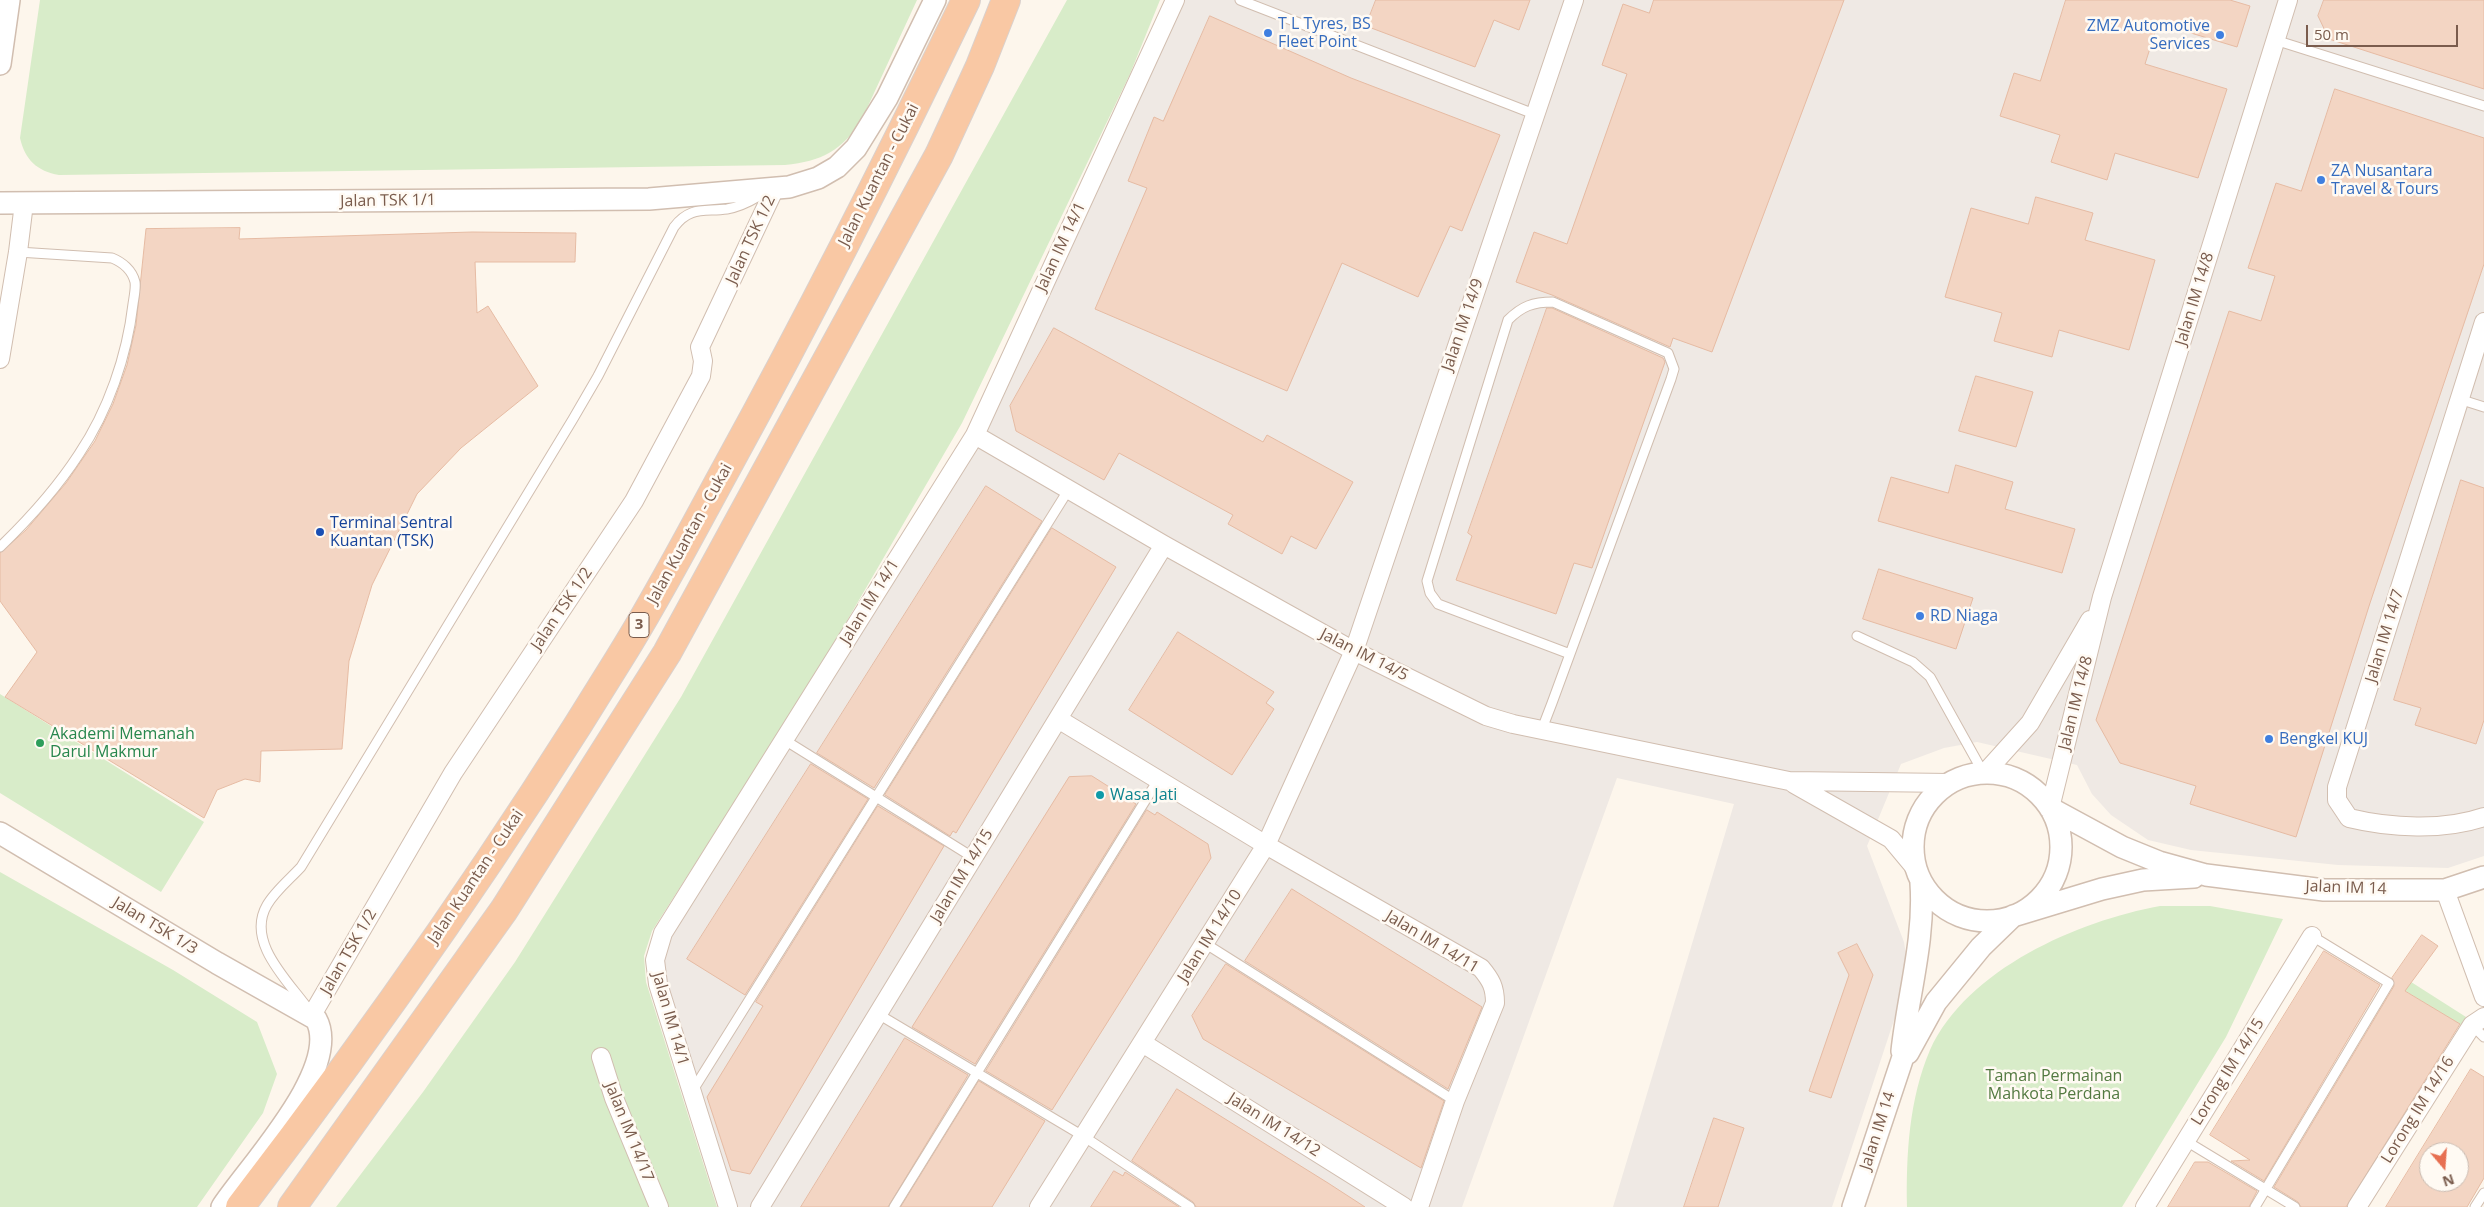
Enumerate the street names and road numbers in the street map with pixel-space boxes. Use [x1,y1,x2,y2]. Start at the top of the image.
street label: Jalan Kuantan - Cukai [835,100,923,250]
street label: Jalan TSK 1/1 [340,191,436,211]
street label: Jalan TSK 1/2 [722,193,780,287]
street label: Jalan IM 14/1 [1032,199,1090,295]
street label: Jalan IM 14/8 [2172,250,2218,348]
street label: Jalan IM 14/9 [1438,276,1488,374]
street label: Jalan Kuantan - Cukai [643,460,737,608]
street label: Jalan IM 14/1 [836,556,904,648]
street label: Jalan TSK 1/2 [527,564,597,654]
street label: Jalan IM 14/7 [2362,587,2408,685]
road number: 3 [629,612,649,638]
street label: Jalan IM 14/5 [1317,625,1411,685]
street label: Jalan IM 14/8 [2055,654,2097,752]
street label: Jalan Kuantan - Cukai [424,806,528,948]
street label: Jalan IM 14/15 [927,826,997,926]
street label: Jalan IM 14 [2305,877,2387,899]
street label: Jalan IM 14/10 [1174,886,1246,986]
street label: Jalan TSK 1/3 [109,893,201,959]
street label: Jalan TSK 1/2 [317,906,381,998]
street label: Jalan IM 14/11 [1382,907,1482,977]
street label: Jalan IM 14/1 [647,970,693,1068]
street label: Lorong IM 14/15 [2187,1015,2269,1129]
street label: Lorong IM 14/16 [2377,1053,2459,1167]
street label: Jalan IM 14/17 [600,1079,658,1185]
street label: Jalan IM 14/12 [1224,1089,1324,1161]
street label: Jalan IM 14 [1856,1089,1900,1173]

